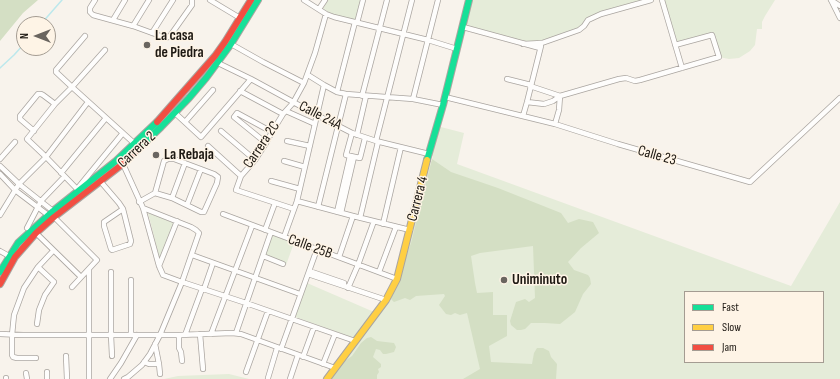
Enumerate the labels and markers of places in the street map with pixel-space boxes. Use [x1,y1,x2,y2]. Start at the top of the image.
place label: La casa de Piedra [155,27,204,62]
marker: La casa de Piedra [142,40,152,50]
place label: La Rebaja [164,146,214,164]
marker: La Rebaja [151,150,161,160]
place label: Uniminuto [512,271,567,289]
marker: Uniminuto [499,275,509,285]

